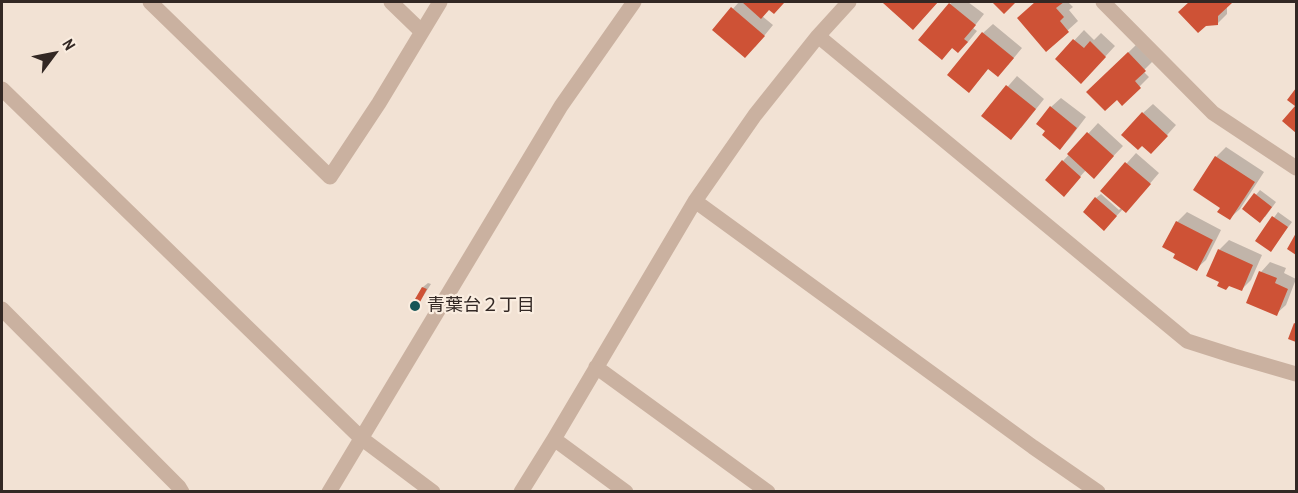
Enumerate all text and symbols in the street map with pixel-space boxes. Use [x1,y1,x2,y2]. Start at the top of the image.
north arrow [24,24,84,84]
text: N [57,35,81,54]
place label: 青葉台２丁目 [427,295,535,317]
marker: 青葉台２丁目 [408,299,422,313]

